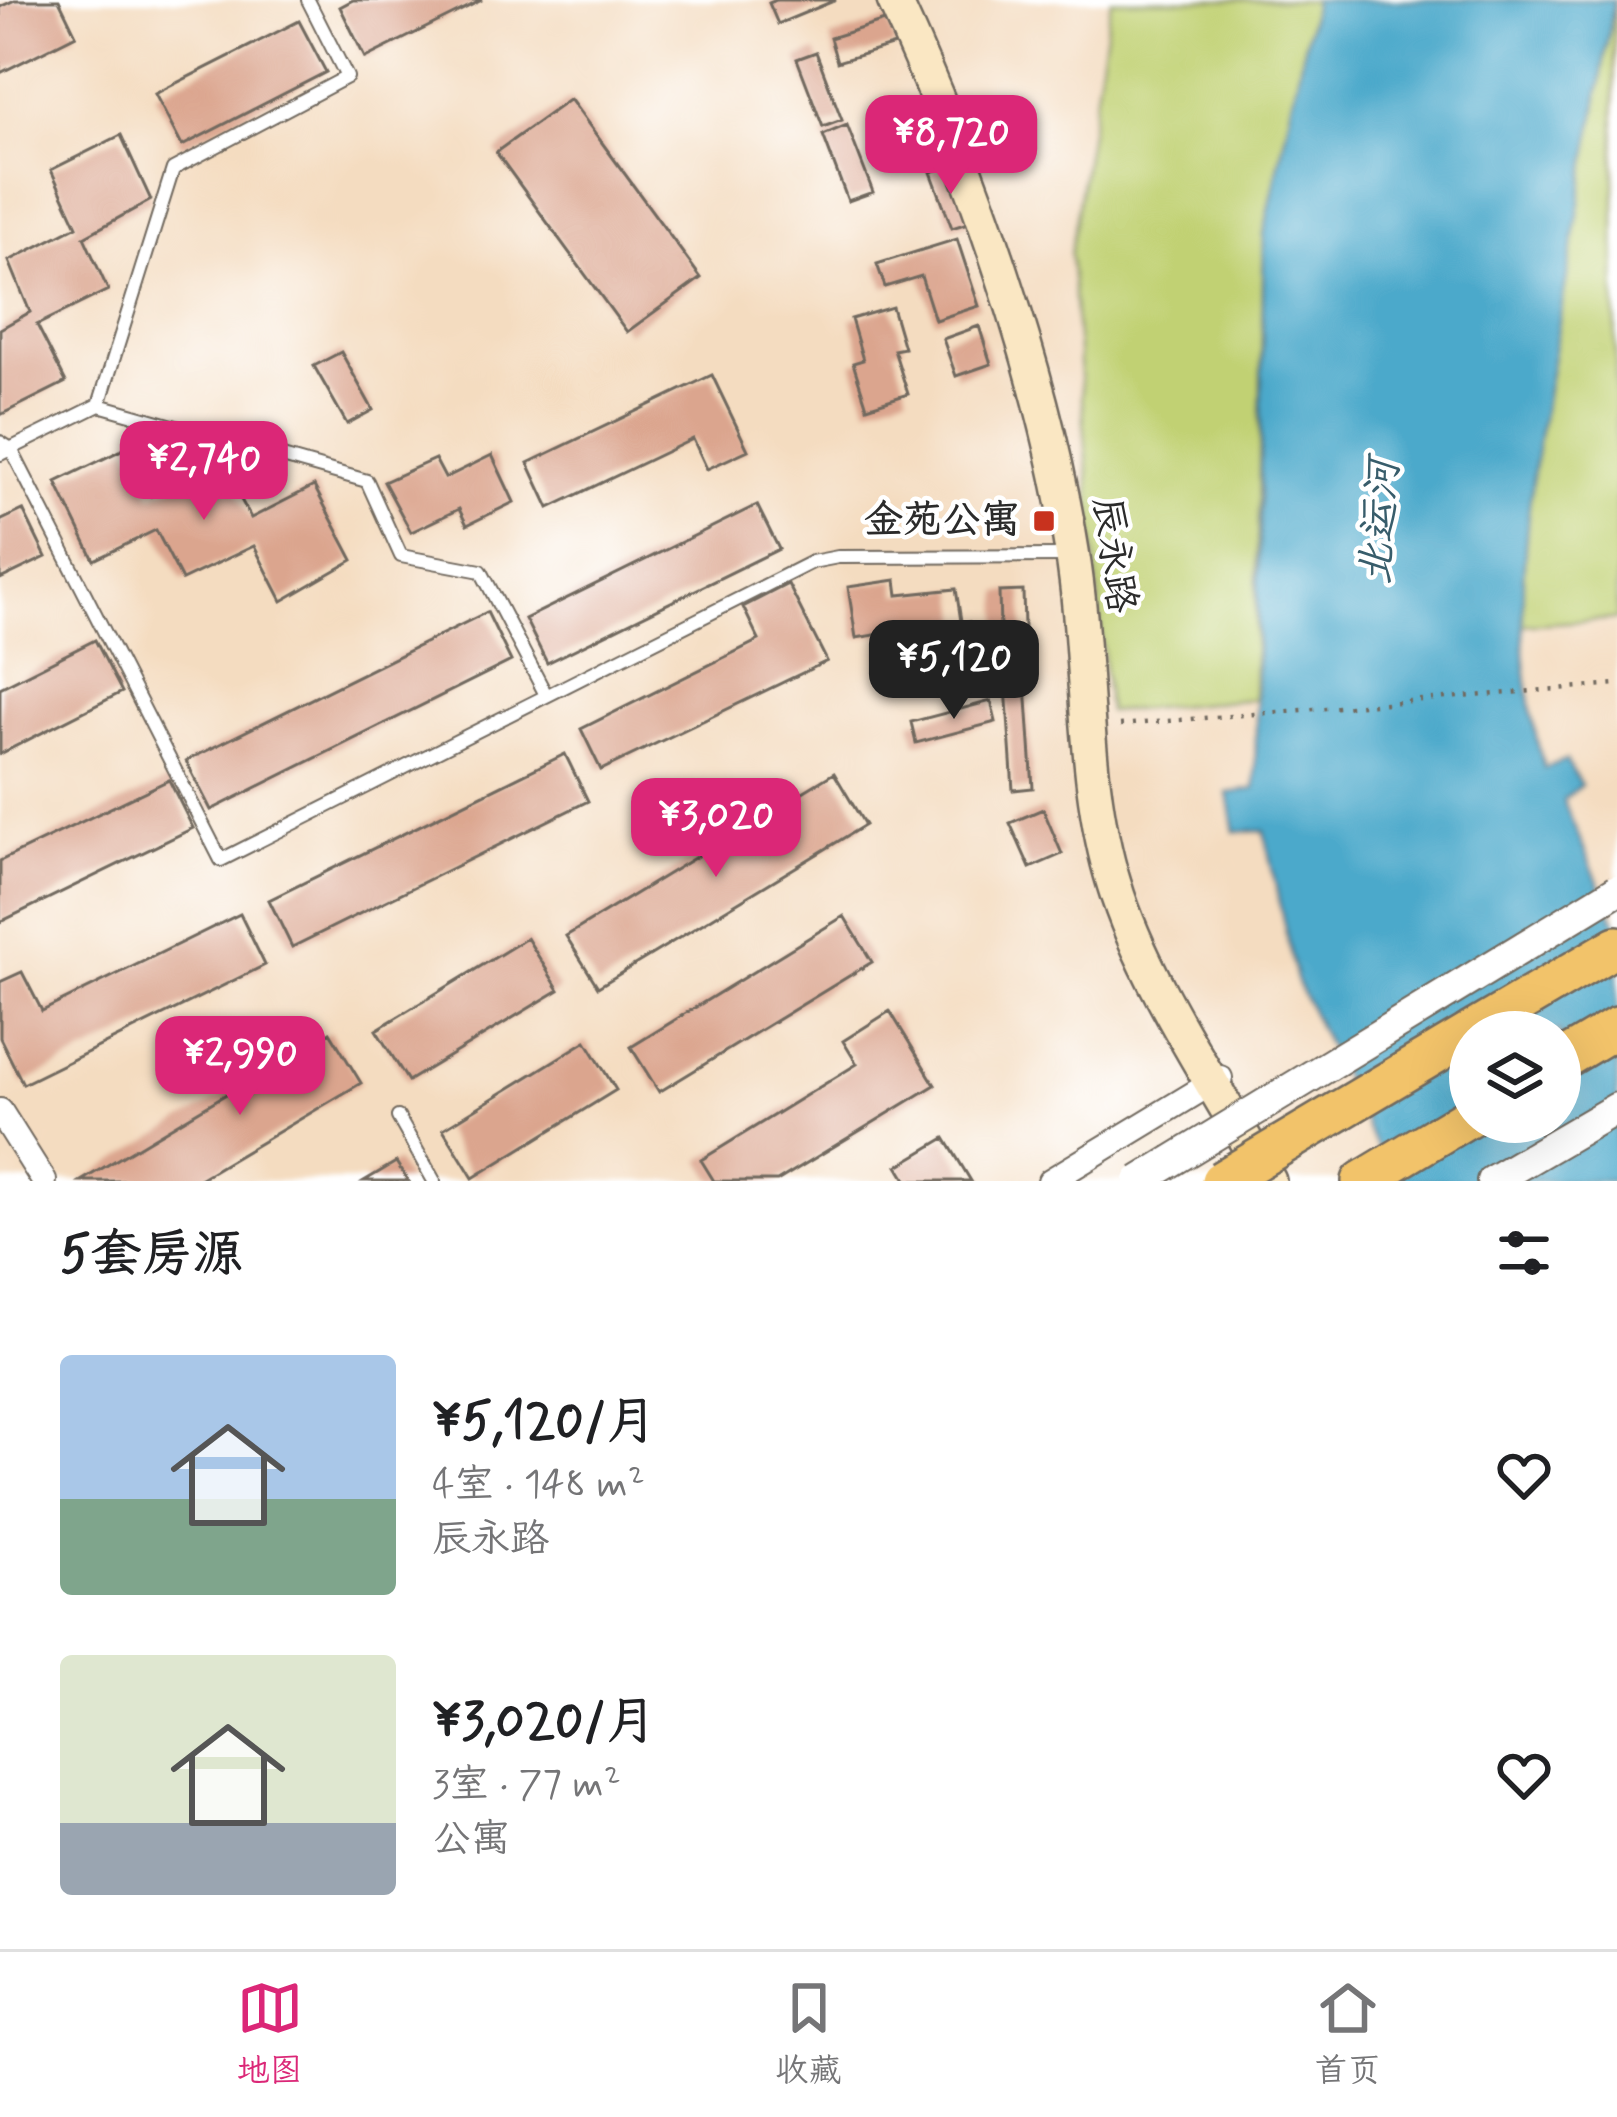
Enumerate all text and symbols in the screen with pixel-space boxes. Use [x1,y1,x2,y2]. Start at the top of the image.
pin: ¥8,720 [853,95,1049,197]
text: ¥8,720 [892,108,1010,159]
pin: ¥2,740 [106,421,302,523]
text: ¥2,740 [147,434,261,485]
water label: 北运河 [1349,451,1413,587]
street label: 辰永路 [1080,494,1146,616]
place label: 金苑公寓 [864,496,1020,547]
marker: 金苑公寓 [1031,508,1057,534]
pin: ¥5,120 [856,620,1052,722]
text: ¥5,120 [896,633,1012,684]
pin: ¥3,020 [618,778,814,880]
text: ¥3,020 [658,791,774,842]
map controls [1449,1011,1581,1143]
button: layers [1449,1011,1581,1143]
pin: ¥2,990 [142,1016,338,1118]
text: ¥2,990 [182,1029,298,1080]
icon: filters [1491,1220,1557,1286]
text: 5套房源 [60,1223,244,1289]
text: ¥5,120/月 [432,1390,657,1456]
icon: home [156,1403,300,1547]
icon: heart [1491,1442,1557,1508]
text: 4室 · 148 m² [432,1460,645,1511]
text: 辰永路 [432,1515,549,1566]
text: ¥3,020/月 [432,1690,657,1756]
icon: home [156,1703,300,1847]
icon: heart [1491,1742,1557,1808]
text: 3室 · 77 m² [432,1760,621,1811]
text: 公寓 [432,1815,510,1866]
tab: 地图 [237,1975,303,2094]
tab: 收藏 [776,1975,842,2094]
tab: 首页 [1315,1975,1381,2094]

